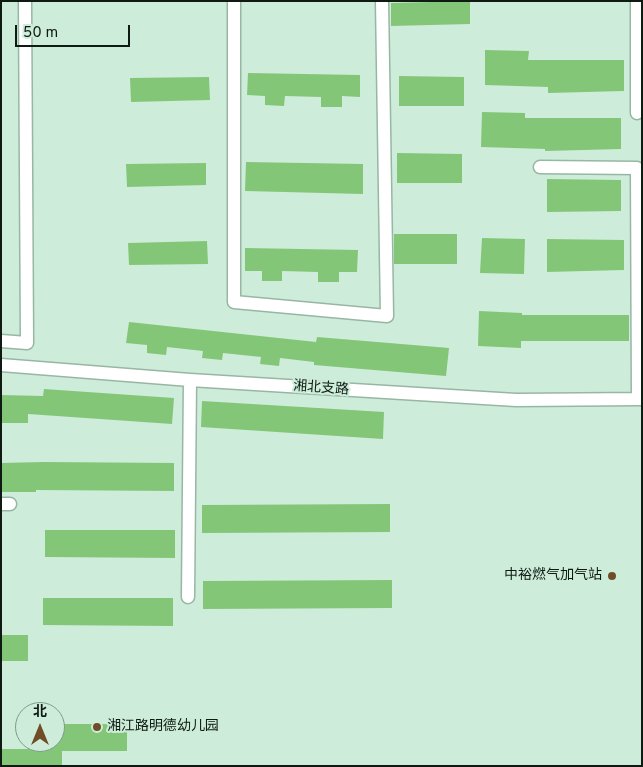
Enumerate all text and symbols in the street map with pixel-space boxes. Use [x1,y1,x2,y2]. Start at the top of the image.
scale bar [18,15,132,47]
text: 50 m [23,24,58,43]
street label: 湘北支路 [292,379,350,399]
place label: 中裕燃气加气站 [504,568,602,584]
marker: 中裕燃气加气站 [606,570,618,582]
north arrow [15,702,65,752]
text: 北 [33,704,47,721]
place label: 湘江路明德幼儿园 [107,719,219,735]
marker: 湘江路明德幼儿园 [91,721,103,733]

